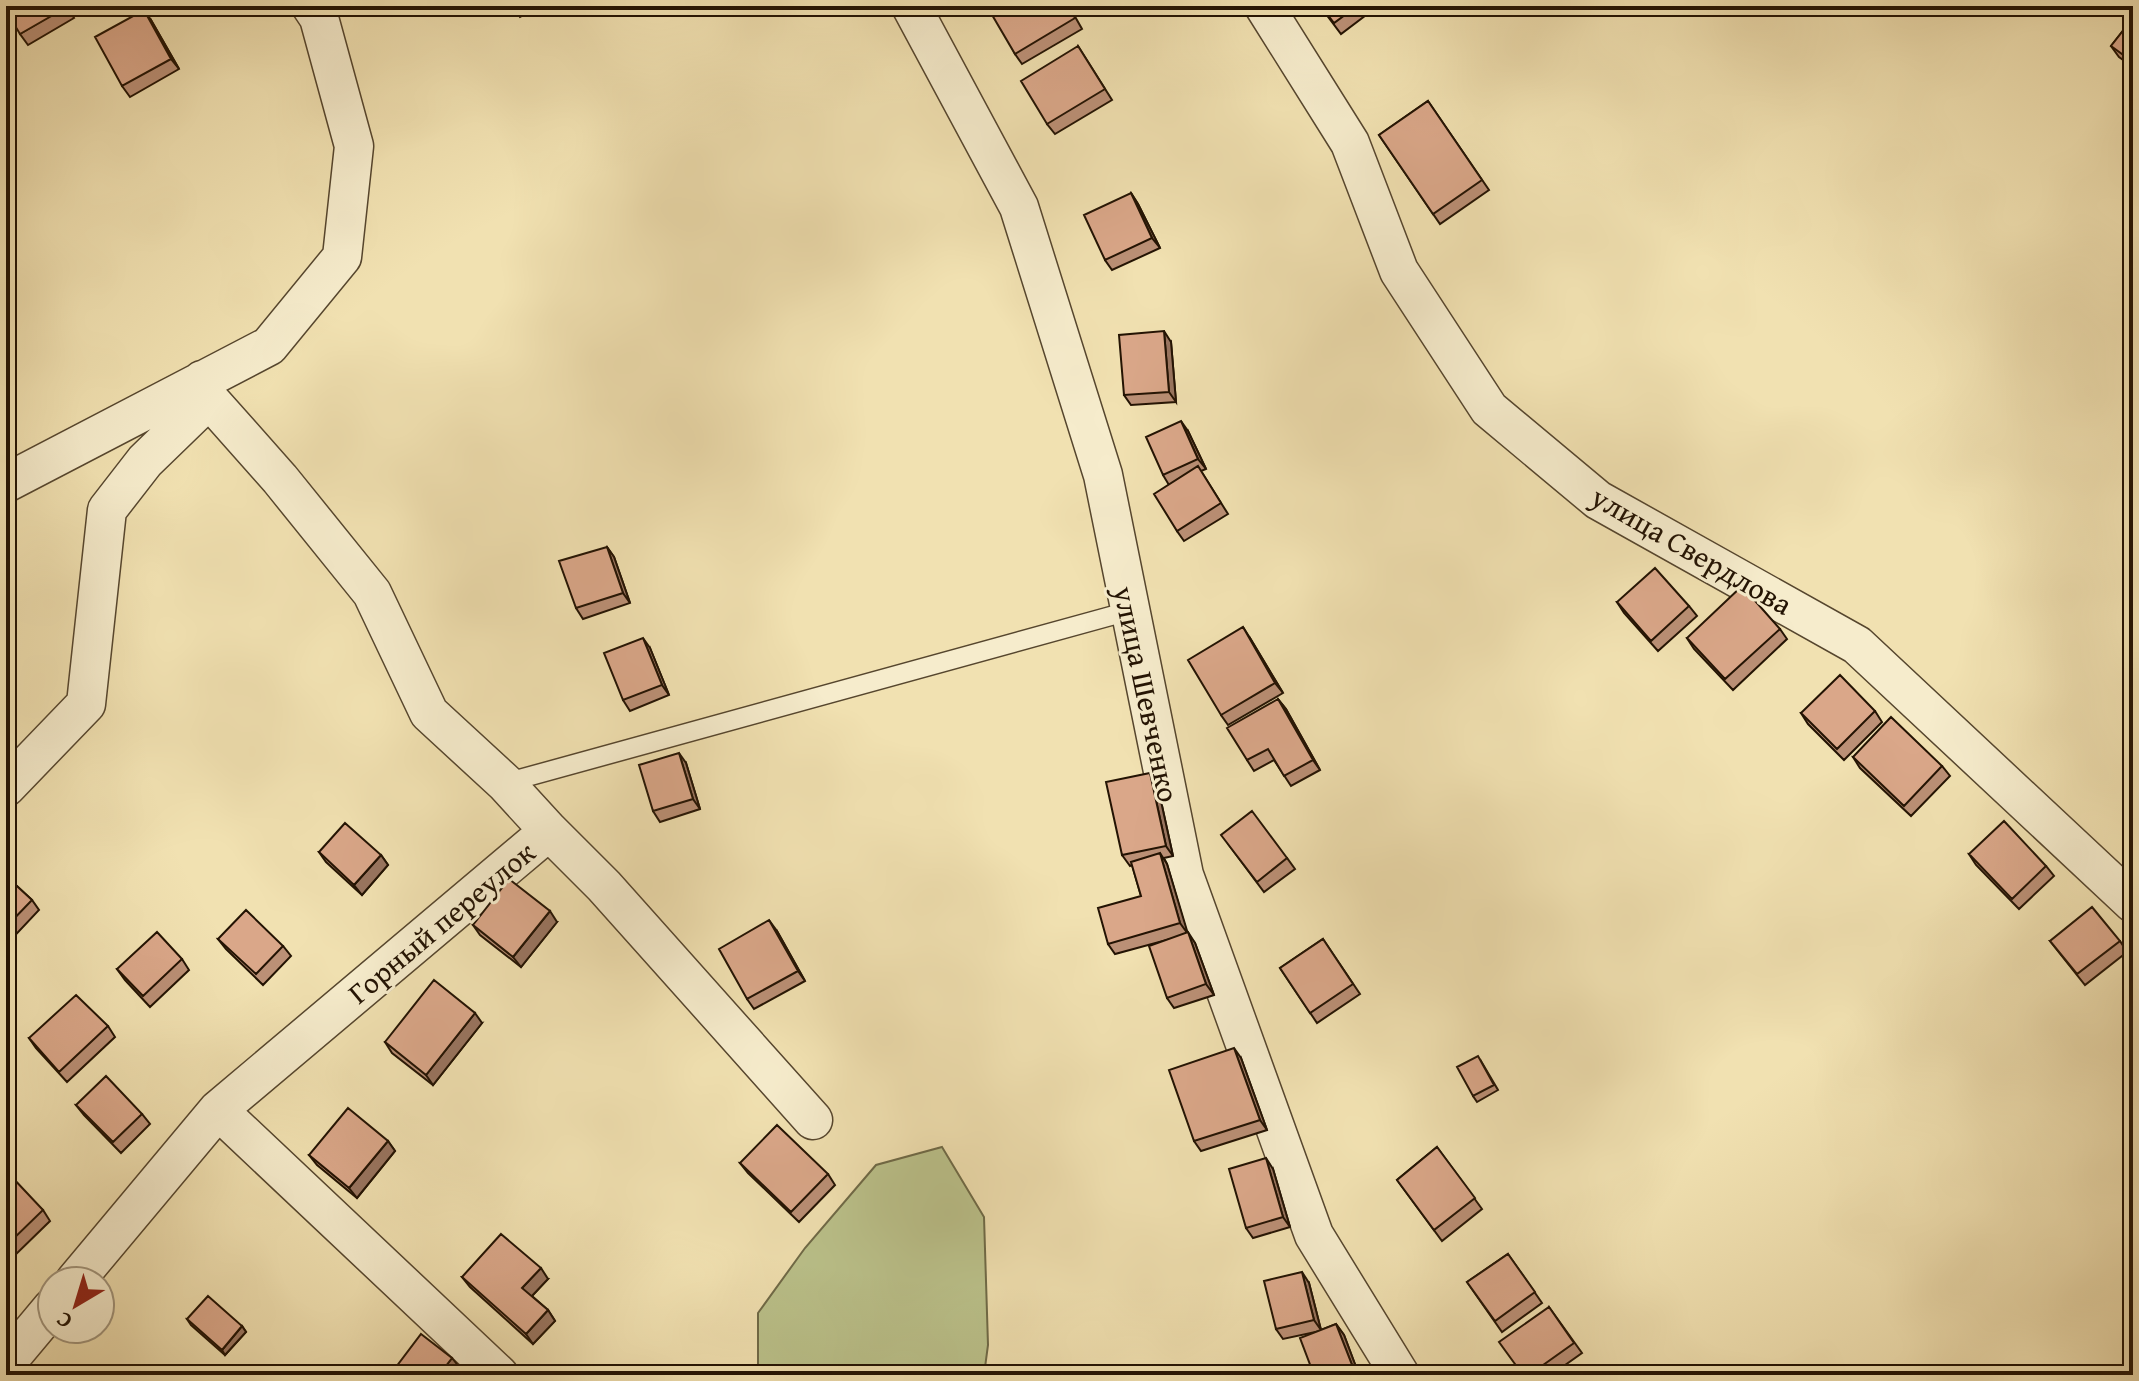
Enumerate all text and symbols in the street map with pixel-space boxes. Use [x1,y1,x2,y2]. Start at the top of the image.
street label: улица Свердлова [1582,474,1801,626]
street label: улица Шевченко [1102,581,1191,806]
street label: Горный переулок [338,830,545,1014]
north arrow [36,1265,116,1345]
text: С [49,1304,78,1337]

